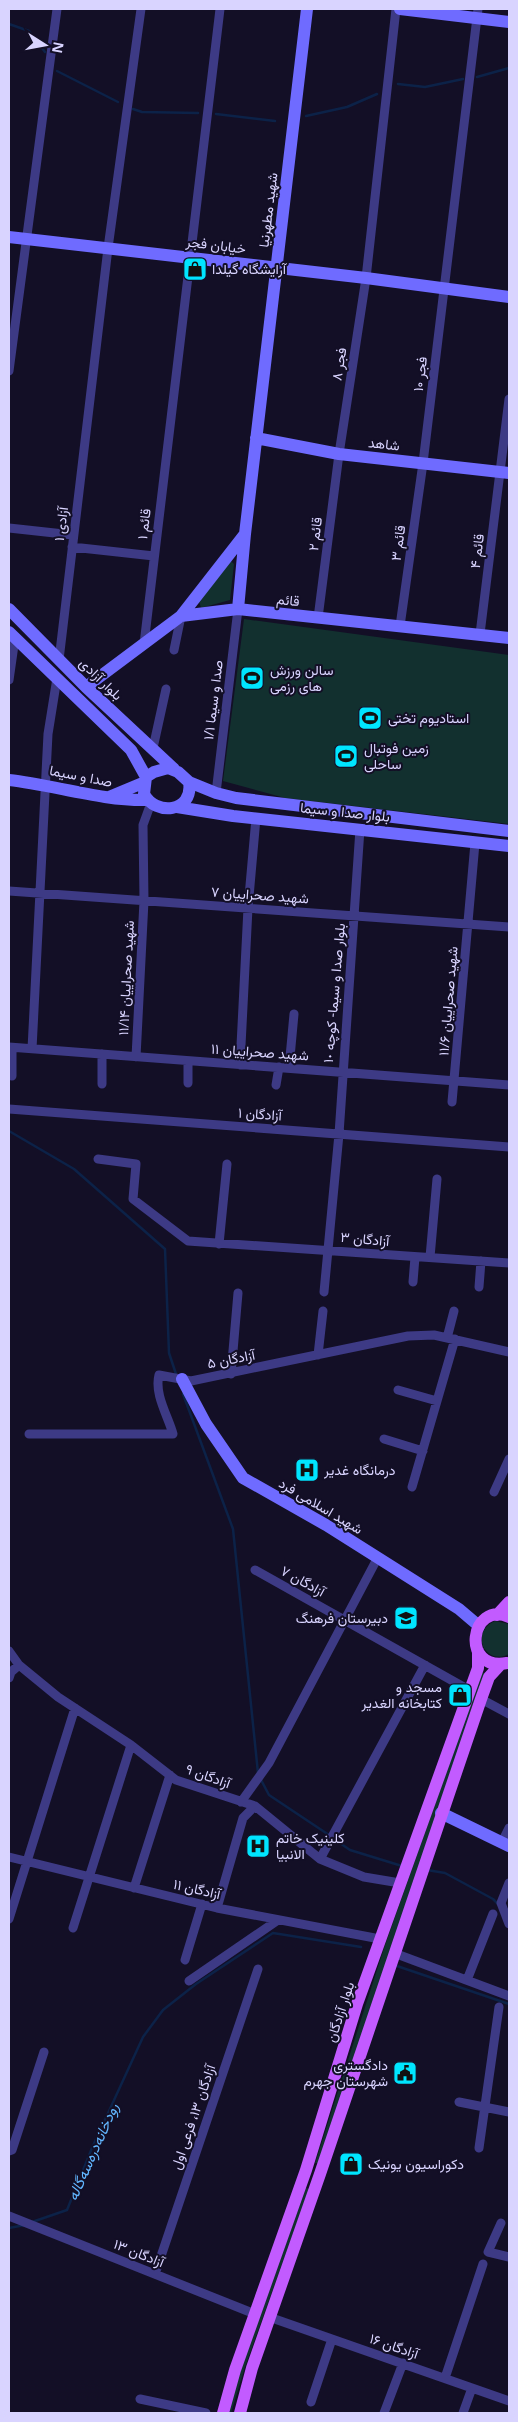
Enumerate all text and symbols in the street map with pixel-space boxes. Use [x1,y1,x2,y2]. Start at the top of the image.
north arrow [20,20,70,70]
text: N [48,40,69,55]
street label: شهید مطهرنیا [253,171,282,248]
street label: خیابان فجر [184,231,247,258]
shop icon: آرایشگاه گیلدا [182,256,208,282]
place label: آرایشگاه گیلدا [212,259,288,278]
street label: فجر ۸ [327,346,350,382]
street label: فجر ۱۰ [408,355,431,392]
street label: شاهد [367,432,401,455]
street label: آزادی ۱ [49,504,72,542]
street label: قائم ۱ [132,507,155,540]
street label: قائم ۲ [303,516,326,552]
street label: قائم ۳ [386,524,409,562]
street label: قائم ۴ [465,532,488,569]
street label: قائم [276,589,301,610]
street label: بلوار آزادی [76,653,127,704]
street label: صدا و سیما ۱/۱ [198,659,227,741]
place label: سالن ورزش های رزمی [270,660,334,695]
sports icon: سالن ورزش های رزمی [239,665,265,691]
sports icon: استادیوم تختی [357,705,383,731]
place label: استادیوم تختی [388,708,469,727]
place label: زمین فوتبال ساحلی [364,738,429,773]
sports icon: زمین فوتبال ساحلی [333,743,359,769]
street label: صدا و سیما [48,760,114,791]
street label: بلوار صدا و سیما [299,797,391,826]
street label: شهید صحراییان ۷ [210,882,310,907]
street label: شهید صحراییان ۱۱/۱۴ [113,920,138,1036]
street label: بلوار صدا و سيما- كوچه ١٠ [318,922,350,1064]
street label: شهید صحراییان ۱۱/۶ [433,945,462,1057]
street label: شهید صحراییان ۱۱ [211,1039,310,1064]
street label: آزادگان ۱ [237,1102,284,1125]
street label: آزادگان ۳ [340,1227,392,1250]
street label: آزادگان ۵ [205,1344,258,1372]
hospital icon: درمانگاه غدیر [294,1457,320,1483]
place label: درمانگاه غدیر [323,1460,396,1479]
street label: شهید اسلامی فرد [276,1473,367,1538]
street label: آزادگان ۷ [278,1561,330,1601]
school or university icon: دبیرستان فرهنگ [393,1605,419,1631]
place label: دبیرستان فرهنگ [296,1608,388,1627]
place label: مسجد و کتابخانه الغدیر [361,1677,442,1712]
shop icon: مسجد و کتابخانه الغدیر [447,1682,473,1708]
street label: آزادگان ۹ [183,1759,235,1793]
place label: کلینیک خاتم الانبیا [276,1828,345,1863]
hospital icon: کلینیک خاتم الانبیا [245,1833,271,1859]
street label: آزادگان ۱۱ [172,1874,224,1904]
street label: بلوار آزادگان [321,1979,358,2045]
place label: دادگستری شهرستان جهرم [304,2055,388,2090]
street label: آزادگان ۱۳، فرعی اول [166,2060,221,2172]
public building icon: دادگستری شهرستان جهرم [392,2060,418,2086]
water label: رودخانه‌دره‌سه‌گاله [62,2099,123,2204]
shop icon: دکوراسیون یونیک [338,2151,364,2177]
place label: دکوراسیون یونیک [368,2154,464,2173]
street label: آزادگان ۱۳ [111,2234,169,2272]
street label: آزادگان ۱۶ [367,2328,423,2363]

